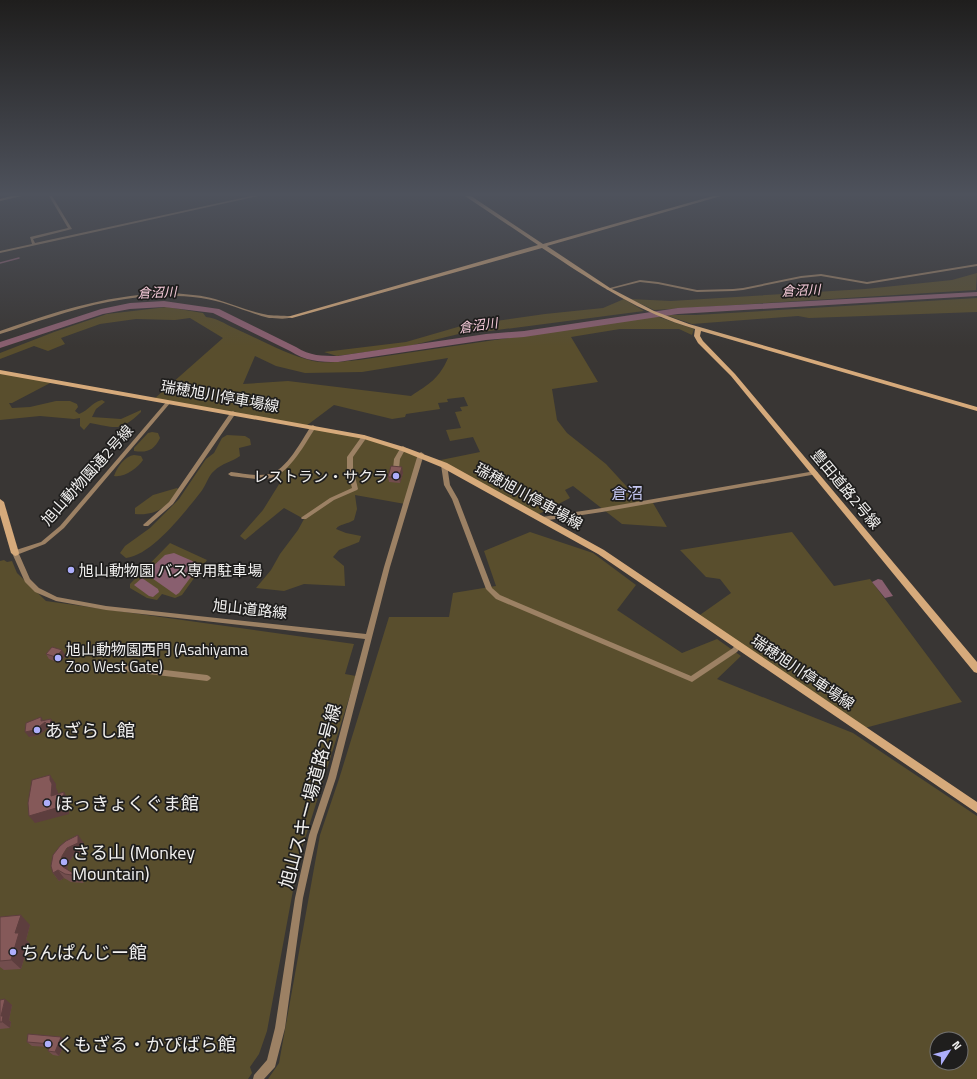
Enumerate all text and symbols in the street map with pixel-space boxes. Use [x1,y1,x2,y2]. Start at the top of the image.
water label: 倉沼川 [781,279,823,301]
water label: 倉沼川 [137,281,179,303]
water label: 倉沼川 [457,312,501,338]
street label: 瑞穂旭川停車場線 [159,374,281,418]
street label: 旭山動物園通2号線 [35,420,139,530]
street label: 豊田道路2号線 [806,444,886,534]
street label: 瑞穂旭川停車場線 [471,457,587,535]
place label: レストラン・サクラ [253,465,388,488]
marker: レストラン・サクラ [391,471,401,481]
district label: 倉沼 [611,481,643,505]
place label: 旭山動物園 バス専用駐車場 [79,559,262,582]
marker: 旭山動物園 バス専用駐車場 [66,565,76,575]
street label: 旭山道路線 [211,594,289,624]
street label: 瑞穂旭川停車場線 [747,629,859,715]
place label: 旭山動物園西門 (Asahiyama Zoo West Gate) [66,638,248,678]
marker: 旭山動物園西門 (Asahiyama Zoo West Gate) [53,653,63,663]
street label: 旭山スキー場道路2号線 [272,701,348,891]
place label: あざらし館 [45,717,135,744]
marker: あざらし館 [32,725,42,735]
place label: ほっきょくぐま館 [55,790,199,817]
marker: ほっきょくぐま館 [42,798,52,808]
place label: さる山 (Monkey Mountain) [72,839,195,887]
marker: さる山 (Monkey Mountain) [59,857,69,867]
place label: ちんぱんじー館 [21,939,147,966]
marker: ちんぱんじー館 [8,947,18,957]
place label: くもざる・かぴばら館 [56,1031,236,1058]
north arrow [929,1031,969,1071]
text: N [948,1037,966,1053]
marker: くもざる・かぴばら館 [43,1039,53,1049]

